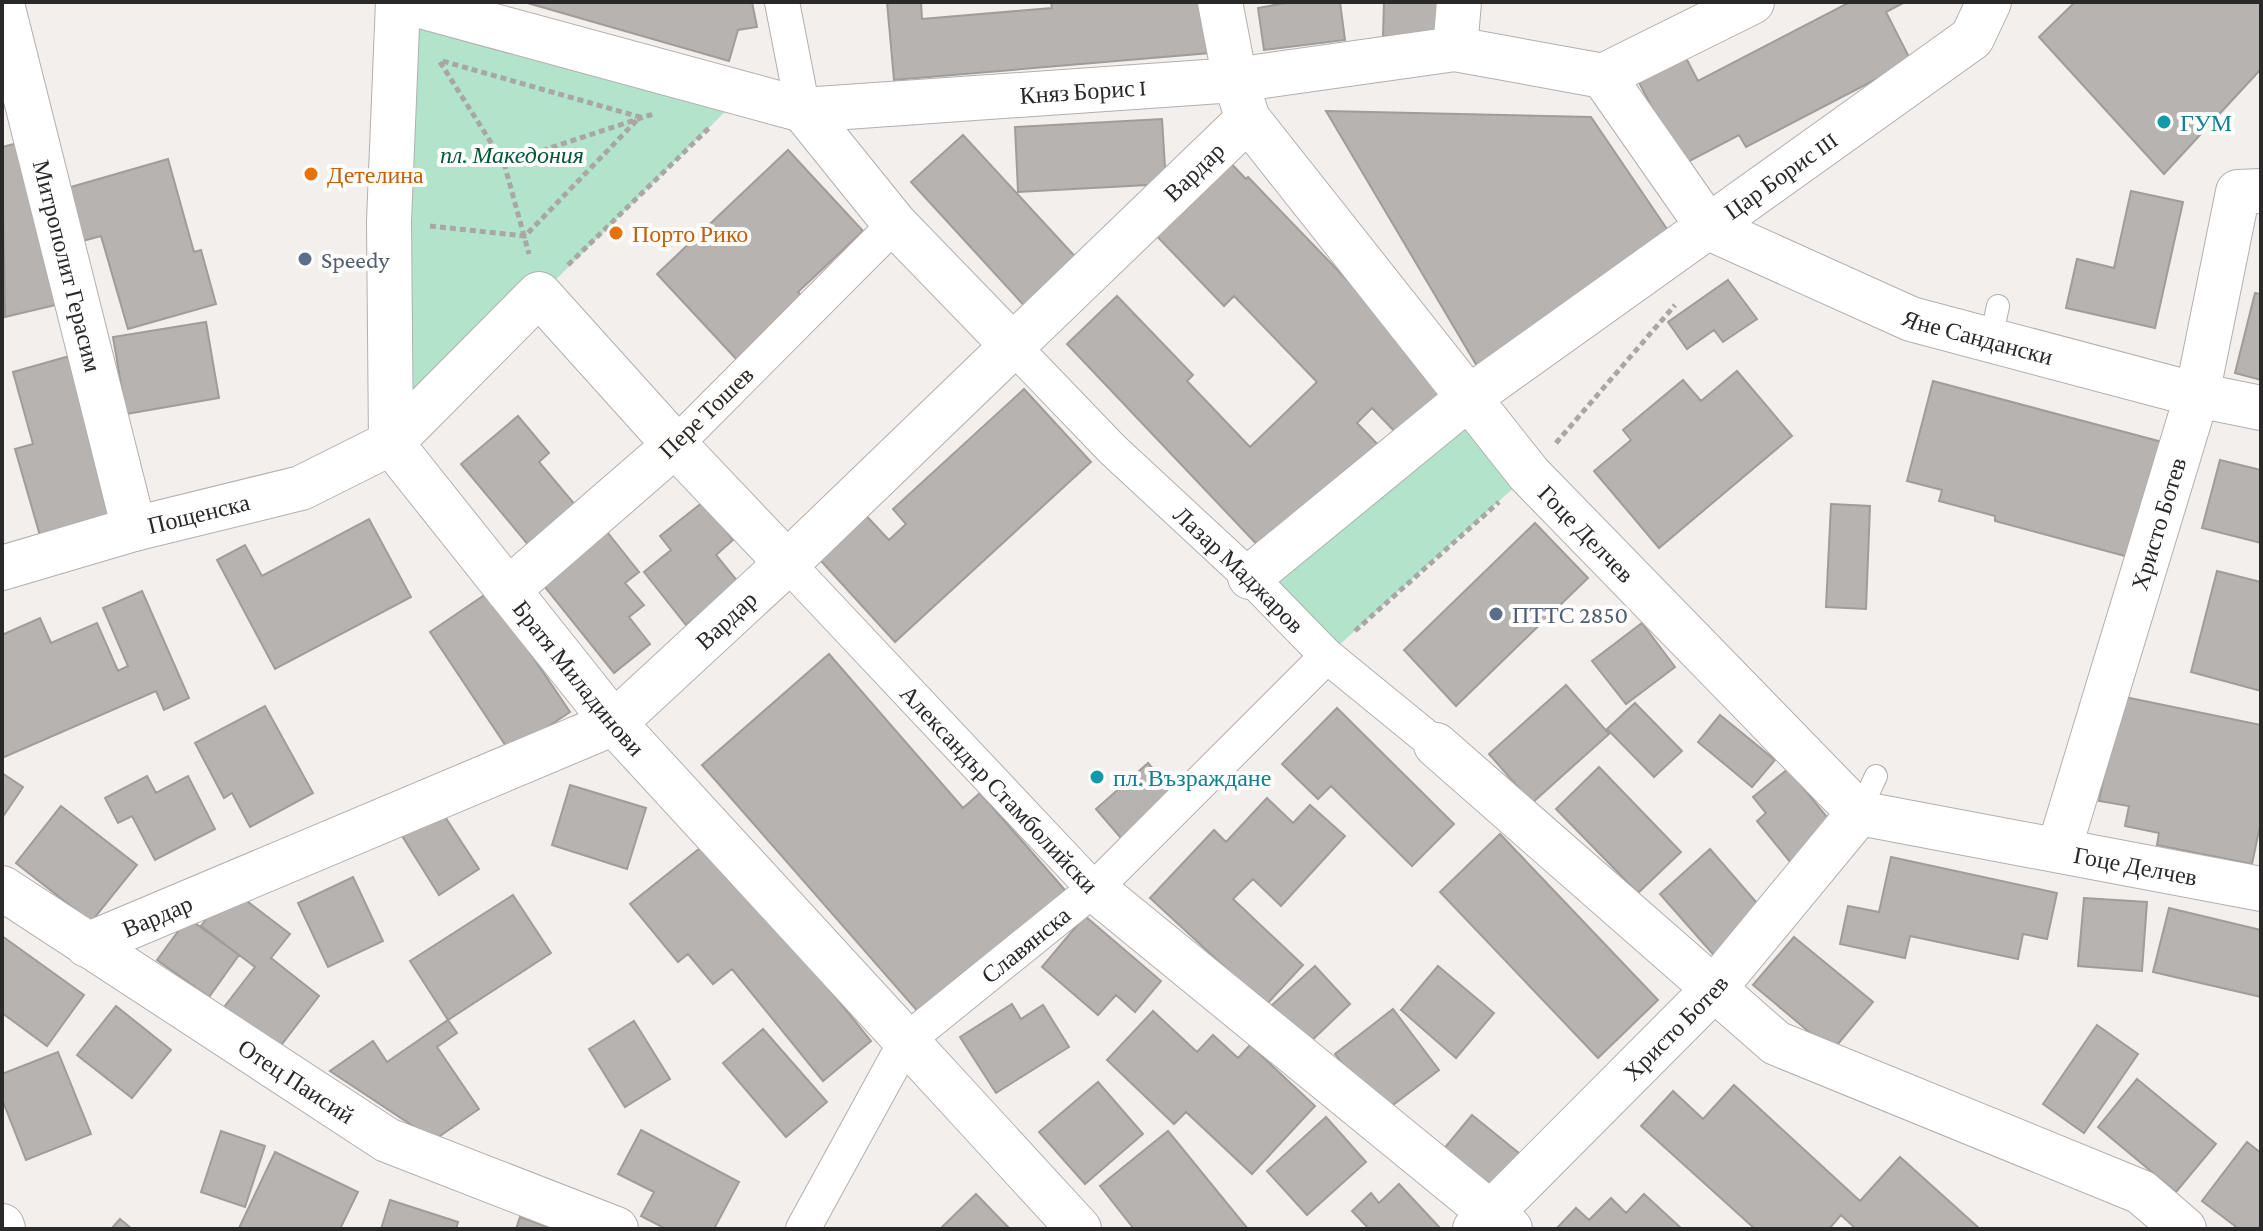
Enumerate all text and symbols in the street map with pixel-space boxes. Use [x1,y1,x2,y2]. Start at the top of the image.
street label: Княз Борис I [1019,73,1147,108]
place label: ГУМ [2180,109,2232,136]
marker: ГУМ [2155,113,2173,131]
street label: Цар Борис III [1719,126,1842,224]
street label: Вардар [1158,136,1229,207]
park label: пл. Македония [440,141,584,168]
street label: Митрополит Герасим [28,157,107,375]
place label: Детелина [327,161,424,188]
marker: Детелина [302,165,320,183]
place label: Порто Рико [632,220,748,247]
marker: Порто Рико [607,224,625,242]
place label: Speedy [321,246,391,273]
marker: Speedy [296,250,314,268]
street label: Яне Сандански [1898,303,2056,370]
street label: Пере Тошев [653,360,759,464]
street label: Христо Ботев [2125,454,2191,593]
street label: Гоце Делчев [1533,479,1640,588]
street label: Пощенска [145,488,252,539]
street label: Лазар Маджаров [1169,500,1310,638]
street label: Вардар [690,585,762,654]
street label: Братя Миладинови [508,595,650,761]
place label: ПТТС 2850 [1512,601,1628,628]
marker: ПТТС 2850 [1487,605,1505,623]
street label: Александър Стамболийски [895,679,1104,898]
place label: пл. Възраждане [1113,764,1271,791]
marker: пл. Възраждане [1088,768,1106,786]
street label: Гоце Делчев [2072,840,2200,890]
street label: Вардар [118,889,196,942]
street label: Славянска [976,900,1076,988]
street label: Христо Ботев [1617,969,1733,1086]
street label: Отец Паисий [233,1033,360,1129]

